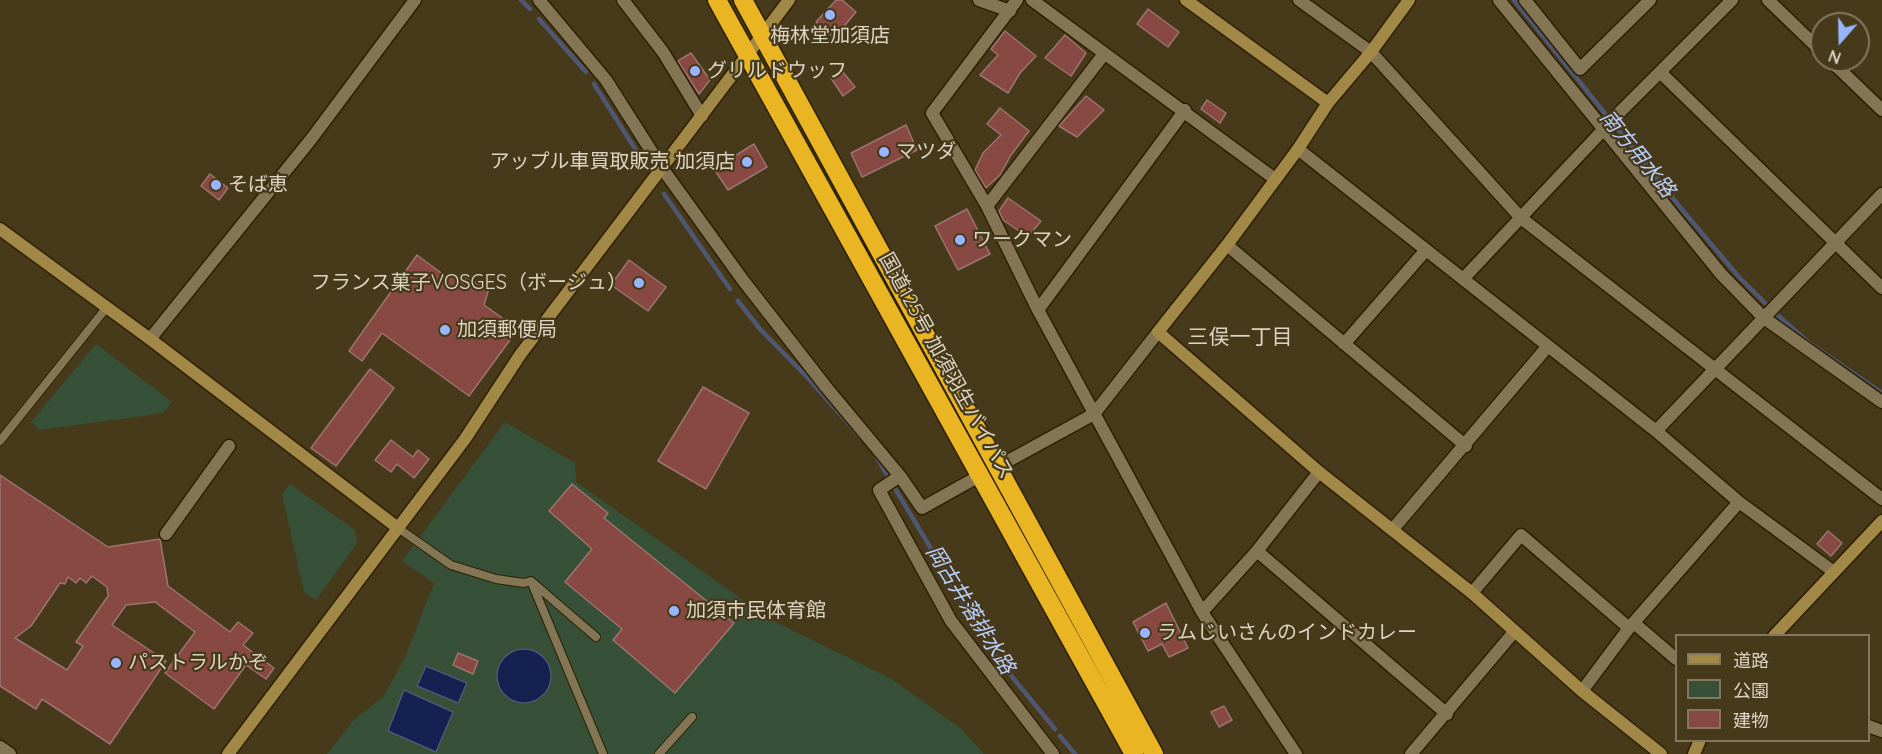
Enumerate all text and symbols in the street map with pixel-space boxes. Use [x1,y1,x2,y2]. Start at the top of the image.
marker: 梅林堂加須店 [823,8,837,22]
north arrow [1810,12,1870,72]
place label: 梅林堂加須店 [770,24,890,48]
text: N [1826,46,1843,68]
place label: グリルドウッフ [707,59,847,83]
marker: グリルドウッフ [688,64,702,78]
water label: 南方用水路 [1594,105,1680,203]
place label: マツダ [896,140,956,164]
marker: マツダ [877,145,891,159]
place label: アップル車買取販売 加須店 [490,150,735,174]
marker: アップル車買取販売 加須店 [740,155,754,169]
place label: そば恵 [228,173,288,197]
marker: そば恵 [209,178,223,192]
place label: ワークマン [972,228,1072,252]
marker: ワークマン [953,233,967,247]
street label: 国道125号 加須羽生バイパス [874,249,1018,483]
place label: フランス菓子VOSGES（ボージュ） [311,271,627,295]
marker: フランス菓子VOSGES（ボージュ） [632,276,646,290]
place label: 加須郵便局 [457,318,557,342]
marker: 加須郵便局 [438,323,452,337]
district label: 三俣一丁目 [1188,325,1292,351]
water label: 岡古井落排水路 [920,541,1020,679]
place label: 加須市民体育館 [686,599,826,623]
marker: 加須市民体育館 [667,604,681,618]
place label: ラムじいさんのインドカレー [1157,621,1417,645]
marker: ラムじいさんのインドカレー [1138,626,1152,640]
legend [1675,634,1870,742]
text: 道路 [1733,649,1769,672]
place label: パストラルかぞ [128,651,268,675]
marker: パストラルかぞ [109,656,123,670]
text: 公園 [1733,679,1769,702]
text: 建物 [1733,709,1769,732]

